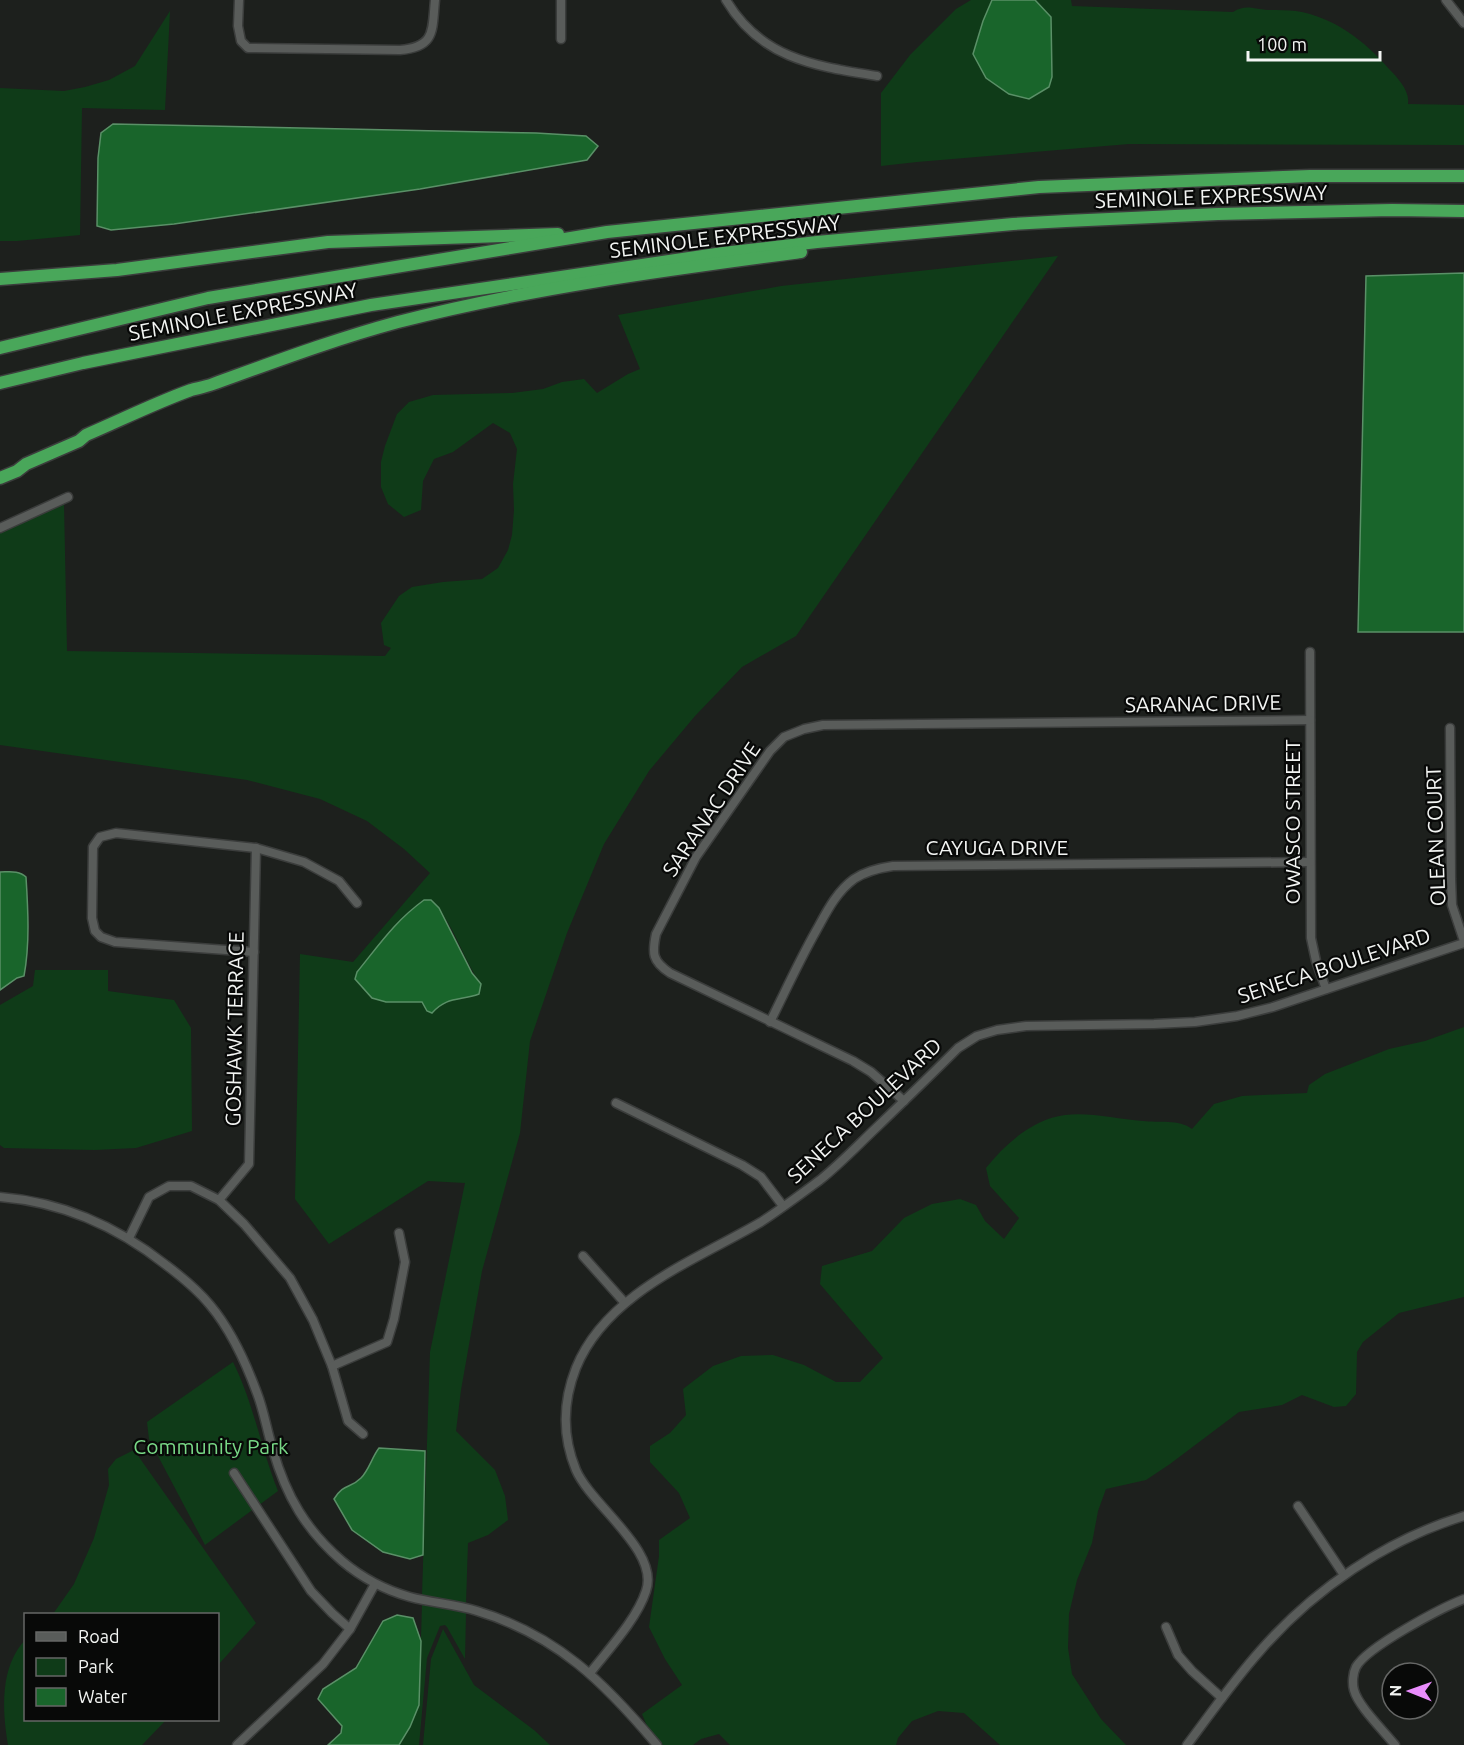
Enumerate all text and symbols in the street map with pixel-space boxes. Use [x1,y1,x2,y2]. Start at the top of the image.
scale bar [1248,24,1380,62]
text: 100 m [1257,34,1307,54]
street label: SEMINOLE EXPRESSWAY [1094,180,1328,212]
street label: SEMINOLE EXPRESSWAY [608,210,842,262]
street label: SEMINOLE EXPRESSWAY [127,277,359,345]
street label: SARANAC DRIVE [1125,690,1281,716]
street label: SARANAC DRIVE [657,737,765,881]
street label: OWASCO STREET [1280,739,1304,905]
street label: OLEAN COURT [1421,765,1449,907]
street label: CAYUGA DRIVE [926,835,1068,859]
street label: SENECA BOULEVARD [1235,922,1433,1008]
street label: GOSHAWK TERRACE [220,931,248,1127]
street label: SENECA BOULEVARD [782,1033,946,1187]
park label: Community Park [133,1434,289,1458]
legend [24,1613,219,1721]
text: Road [78,1626,120,1646]
text: Park [78,1656,114,1676]
north arrow [1380,1661,1440,1721]
text: N [1386,1685,1404,1697]
text: Water [78,1686,128,1706]

